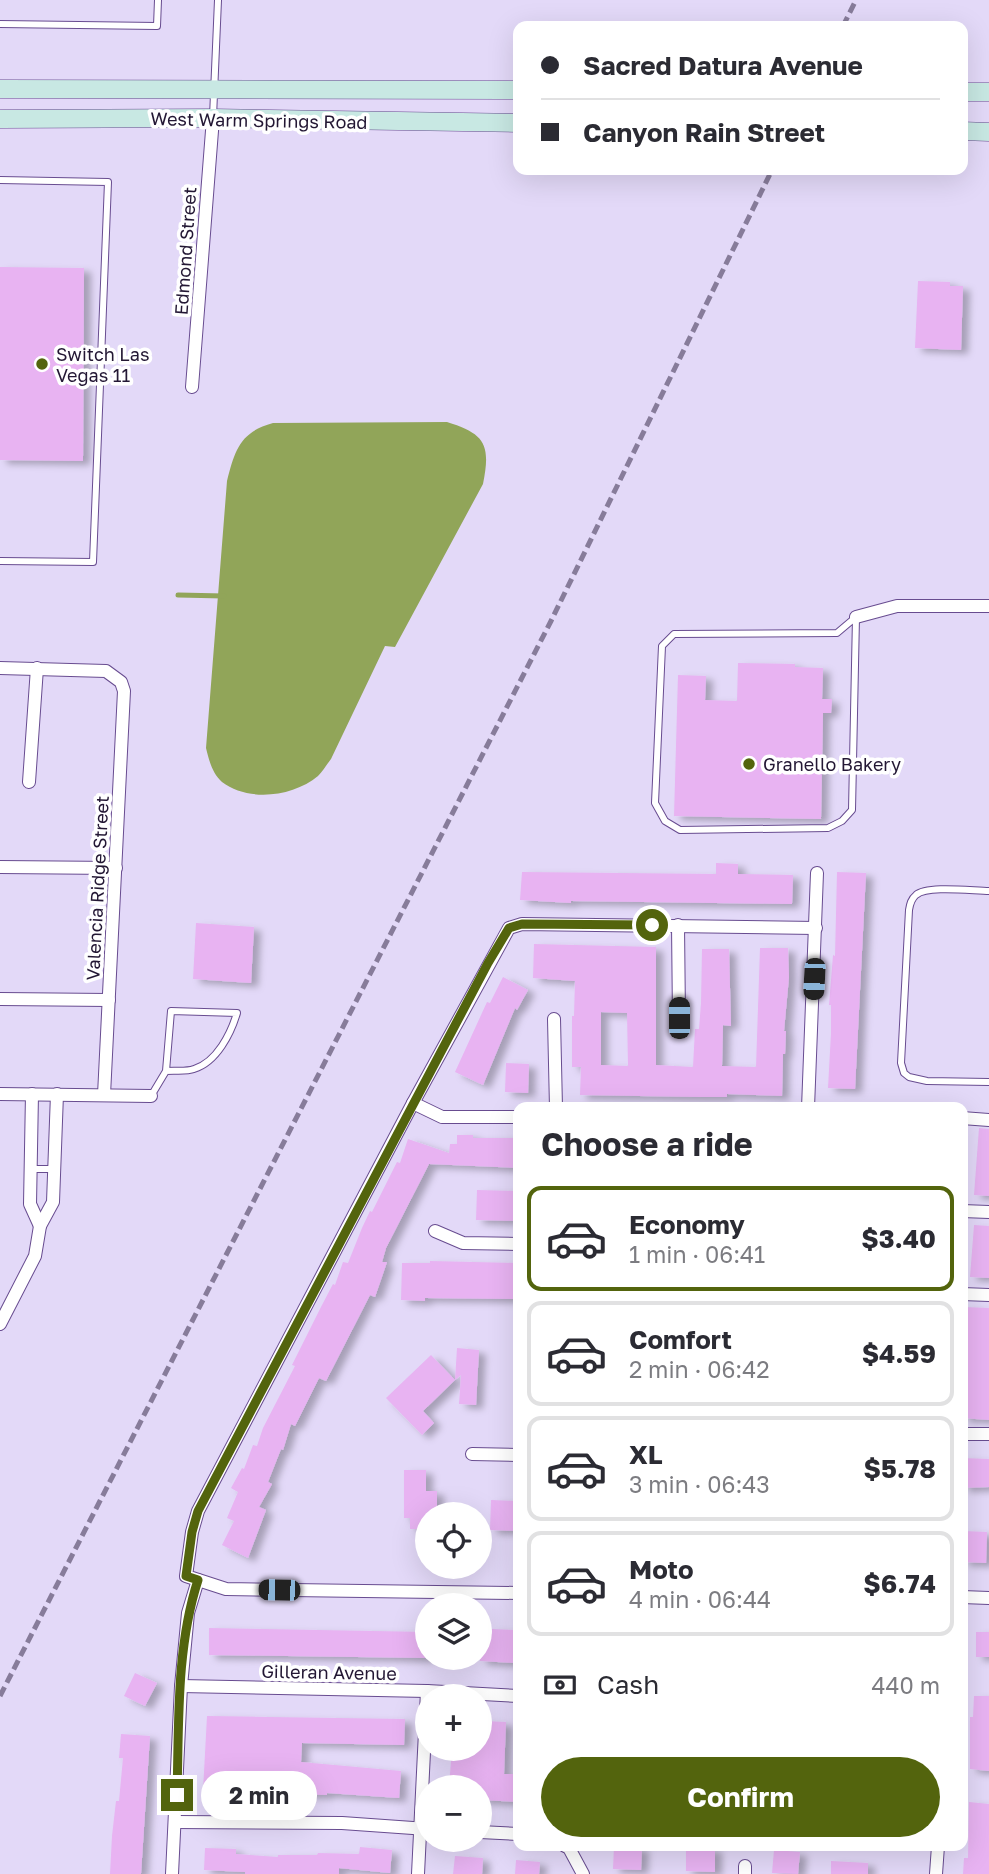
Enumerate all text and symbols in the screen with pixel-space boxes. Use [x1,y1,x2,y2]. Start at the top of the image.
text: Sacred Datura Avenue [583,50,863,81]
street label: West Warm Springs Road [150,107,368,133]
text: Canyon Rain Street [583,117,825,148]
street label: Edmond Street [170,186,200,316]
place label: Switch Las Vegas 11 [56,343,149,386]
marker: Switch Las Vegas 11 [34,356,50,372]
place label: Granello Bakery [763,753,901,775]
marker: Granello Bakery [741,756,757,772]
street label: Valencia Ridge Street [81,795,113,981]
route start [636,909,668,941]
car [803,957,826,1001]
car [669,997,690,1039]
text: Choose a ride [541,1125,753,1163]
icon: car [545,1207,608,1270]
text: Economy [629,1209,745,1240]
text: $3.40 [861,1223,936,1254]
text: 1 min · 06:41 [629,1240,765,1268]
icon: car [545,1322,608,1385]
text: Comfort [629,1324,732,1355]
text: $4.59 [862,1338,936,1369]
text: 2 min · 06:42 [629,1355,770,1383]
icon: car [545,1437,608,1500]
text: XL [629,1439,663,1470]
text: $5.78 [864,1453,936,1484]
text: 3 min · 06:43 [629,1470,770,1498]
map controls [415,1502,492,1852]
button: locate [415,1502,492,1579]
icon: car [545,1552,608,1615]
text: Moto [629,1554,694,1585]
text: $6.74 [863,1568,936,1599]
car [258,1579,301,1601]
text: 4 min · 06:44 [629,1585,771,1613]
button: layers [415,1593,492,1670]
street label: Gilleran Avenue [261,1660,397,1684]
icon: cash [541,1666,579,1704]
text: Cash [597,1669,659,1700]
text: 440 m [872,1671,940,1699]
button: + [415,1684,492,1761]
button: Confirm [541,1757,940,1837]
callout: 2 min [202,1770,317,1820]
button: − [415,1775,492,1852]
route end [161,1779,193,1811]
text: 2 min [229,1781,289,1809]

